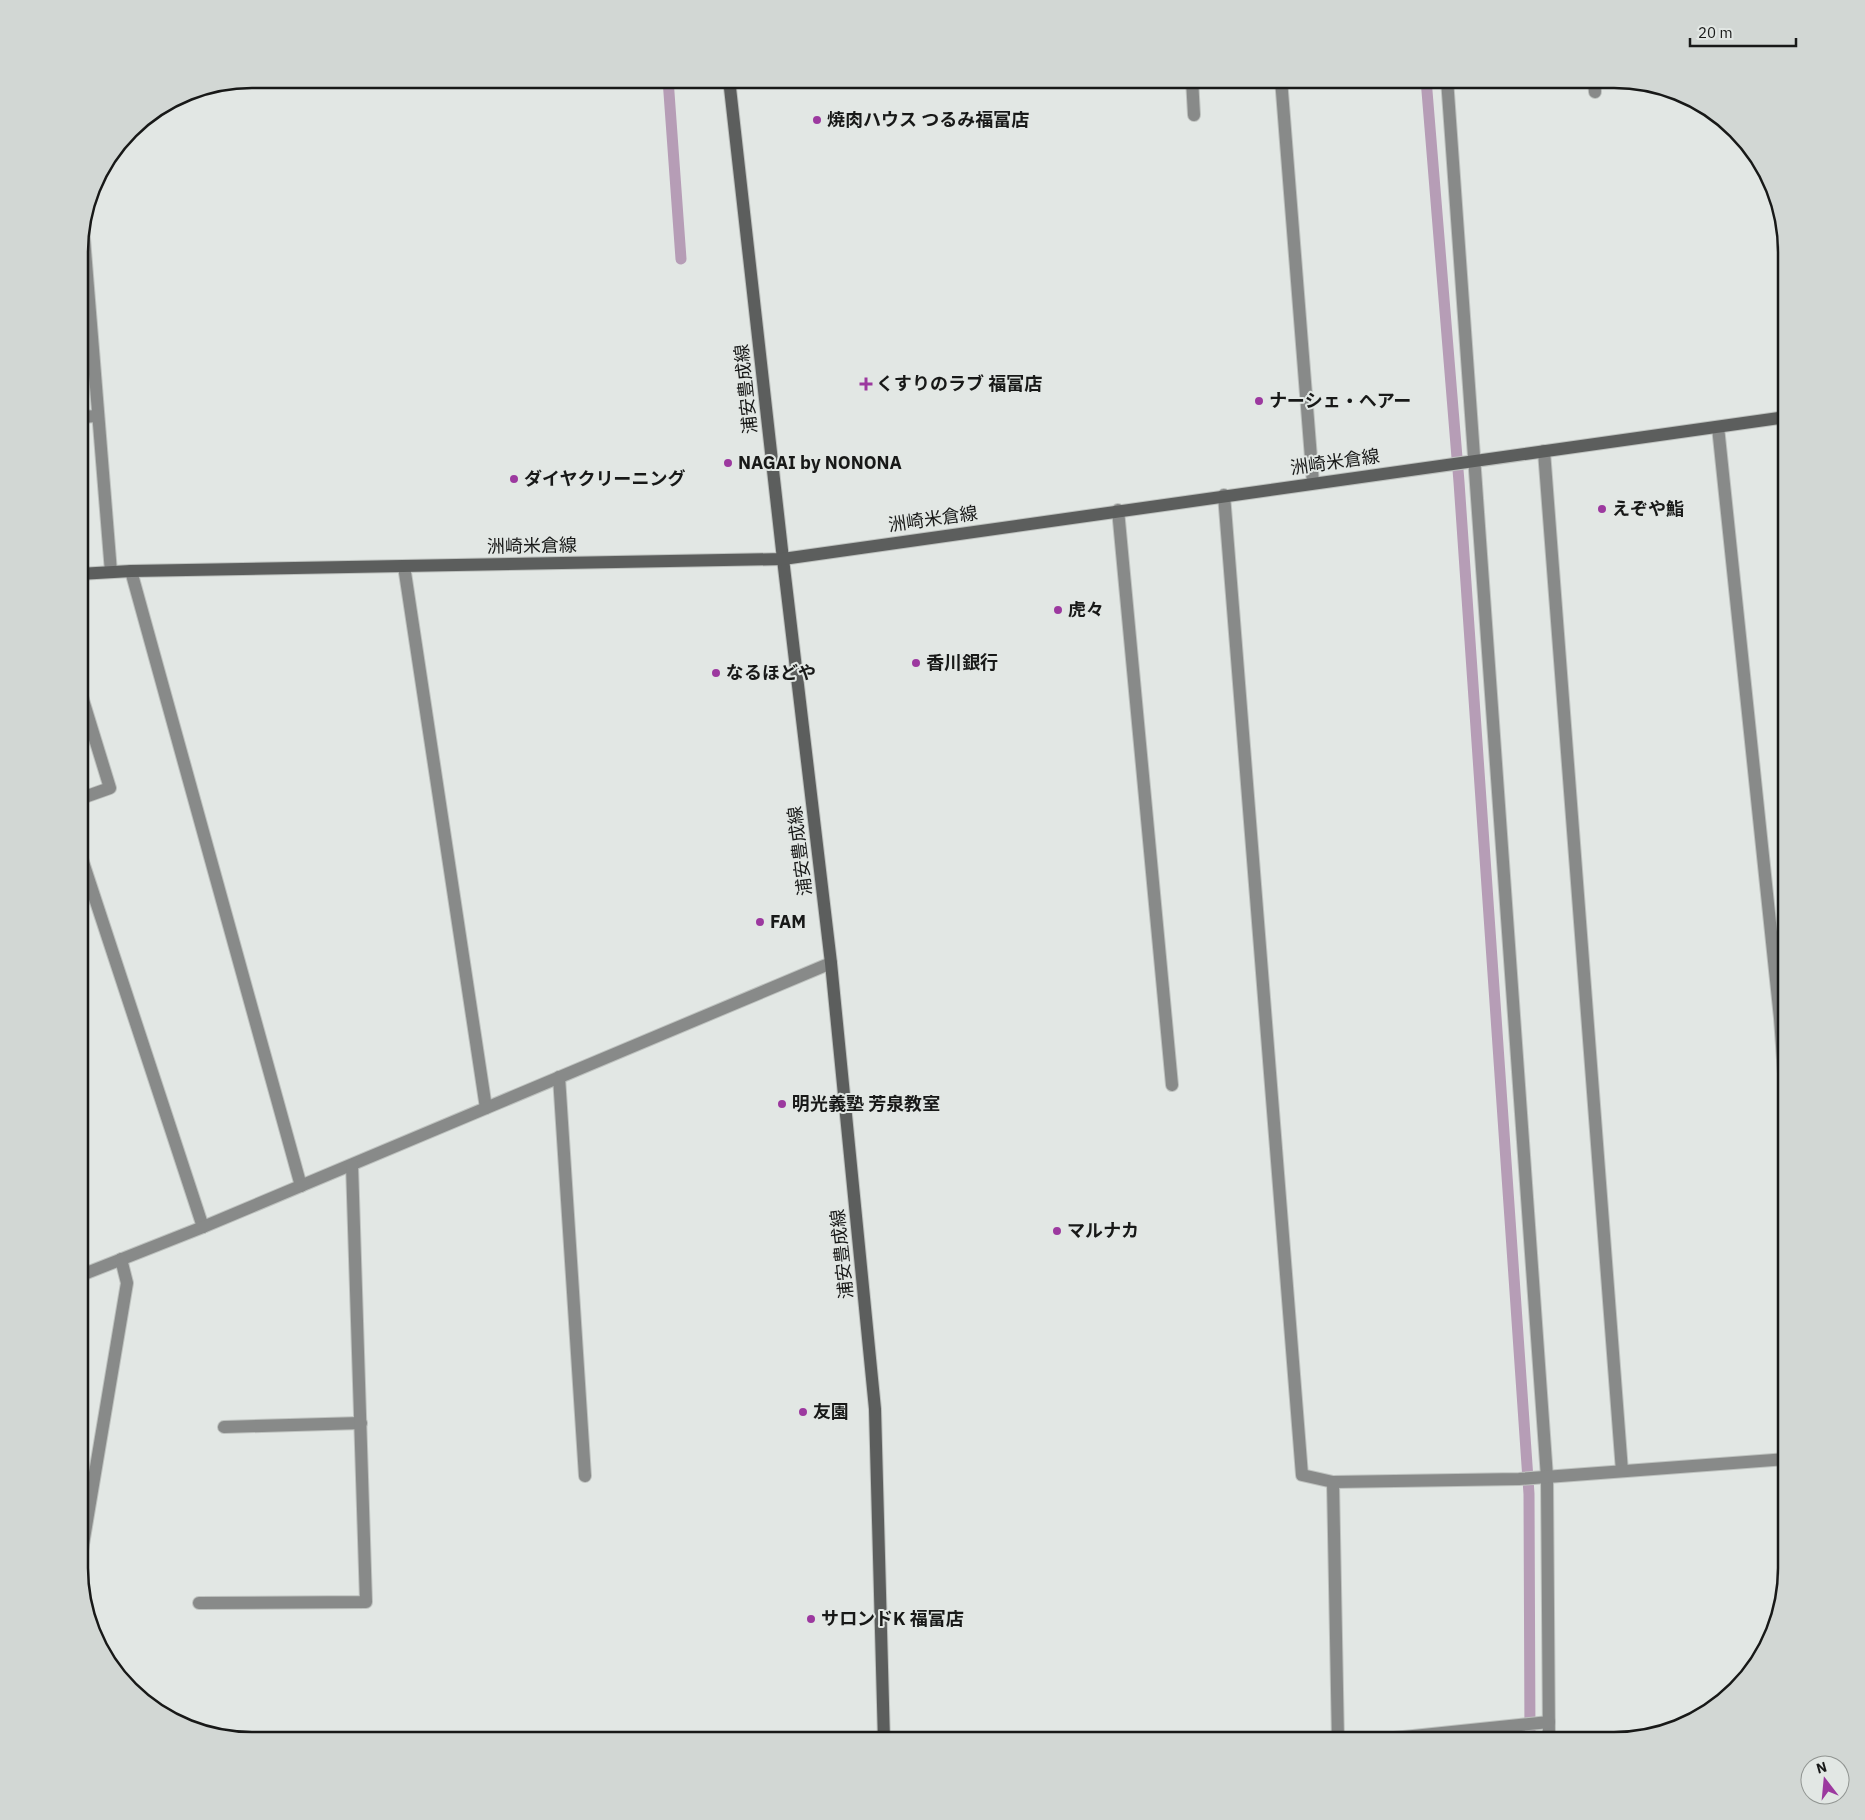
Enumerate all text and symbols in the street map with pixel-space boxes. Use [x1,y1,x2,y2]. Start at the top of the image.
scale bar [1690,15,1796,47]
text: 20 m [1698,23,1733,42]
place label: 焼肉ハウス つるみ福富店 [827,108,1029,131]
marker: 焼肉ハウス つるみ福富店 [811,114,823,126]
street label: 浦安豊成線 [729,343,762,435]
place label: くすりのラブ 福富店 [876,372,1042,395]
marker: くすりのラブ 福富店 [860,378,872,390]
place label: ナーシェ・ヘアー [1269,389,1412,412]
marker: ナーシェ・ヘアー [1253,395,1265,407]
street label: 洲崎米倉線 [1289,444,1381,479]
place label: NAGAI by NONONA [738,451,902,474]
marker: NAGAI by NONONA [722,457,734,469]
place label: ダイヤクリーニング [524,467,685,490]
marker: ダイヤクリーニング [508,473,520,485]
place label: えぞや鮨 [1612,497,1684,520]
street label: 洲崎米倉線 [887,501,979,536]
marker: えぞや鮨 [1596,503,1608,515]
street label: 洲崎米倉線 [487,533,577,558]
place label: 虎々 [1068,598,1104,621]
marker: 虎々 [1052,604,1064,616]
place label: 香川銀行 [926,651,998,674]
marker: 香川銀行 [910,657,922,669]
place label: なるほどや [726,661,816,684]
marker: なるほどや [710,667,722,679]
street label: 浦安豊成線 [783,805,816,897]
place label: FAM [770,910,806,933]
marker: FAM [754,916,766,928]
place label: 明光義塾 芳泉教室 [792,1092,940,1115]
marker: 明光義塾 芳泉教室 [776,1098,788,1110]
street label: 浦安豊成線 [825,1208,858,1300]
place label: マルナカ [1067,1219,1139,1242]
marker: マルナカ [1051,1225,1063,1237]
place label: 友園 [813,1400,849,1423]
marker: 友園 [797,1406,809,1418]
place label: サロンドK 福富店 [821,1607,964,1630]
marker: サロンドK 福富店 [805,1613,817,1625]
north arrow [1800,1755,1850,1805]
text: N [1814,1757,1829,1778]

